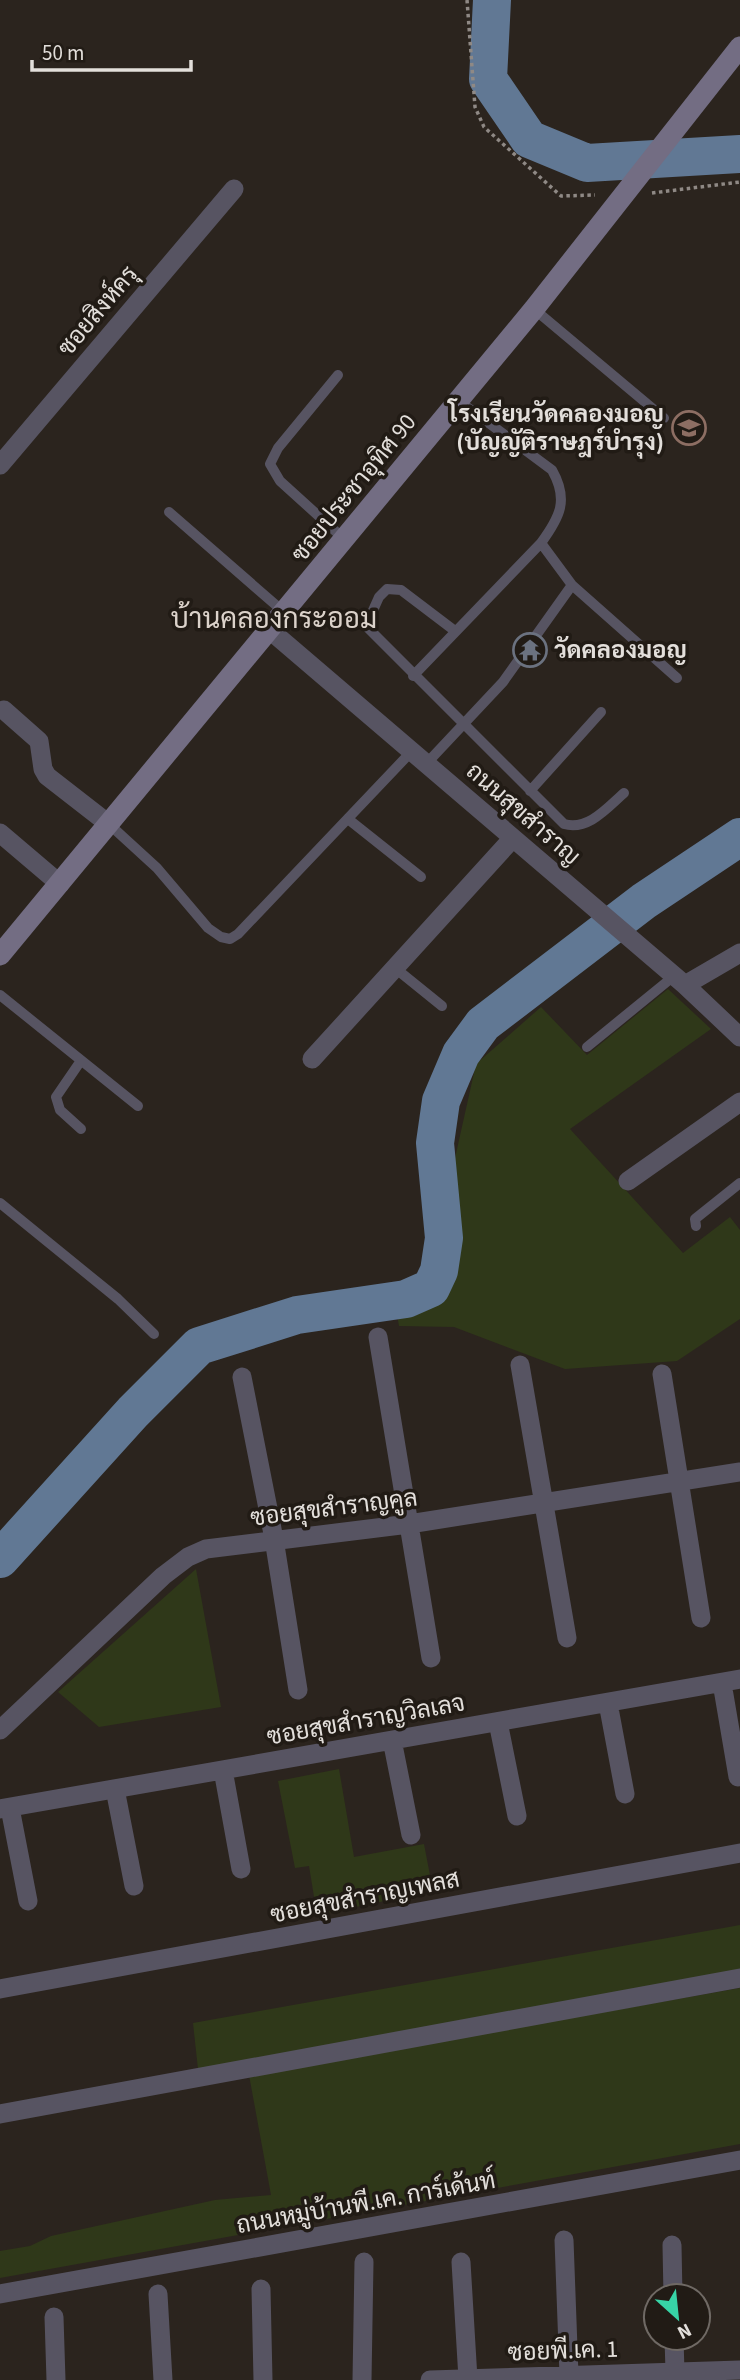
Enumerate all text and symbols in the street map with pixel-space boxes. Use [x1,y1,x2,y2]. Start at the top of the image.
scale bar [32,28,191,72]
text: 50 m [42,38,84,68]
street label: ซอยสิงห์ครุ [50,258,146,364]
place label: โรงเรียนวัดคลองมอญ (บัญญัติราษฎร์บำรุง) [446,397,664,460]
street label: ซอยประชาอุทิศ 90 [283,406,425,570]
school or university icon: โรงเรียนวัดคลองมอญ (บัญญัติราษฎร์บำรุง) [670,409,708,447]
district label: บ้านคลองกระออม [171,599,377,639]
temple icon: วัดคลองมอญ [511,631,549,669]
place label: วัดคลองมอญ [554,633,687,668]
street label: ถนนสุขสำราญ [458,754,588,874]
street label: ซอยสุขสำราญคูล [249,1480,419,1536]
street label: ซอยสุขสำราญวิลเลจ [264,1685,468,1755]
street label: ซอยสุขสำราญเพลส [267,1861,463,1933]
street label: ถนนหมู่บ้านพี.เค. การ์เด้นท์ [234,2163,498,2243]
north arrow [642,2282,712,2352]
text: N [672,2316,696,2346]
street label: ซอยพี.เค. 1 [507,2332,619,2370]

